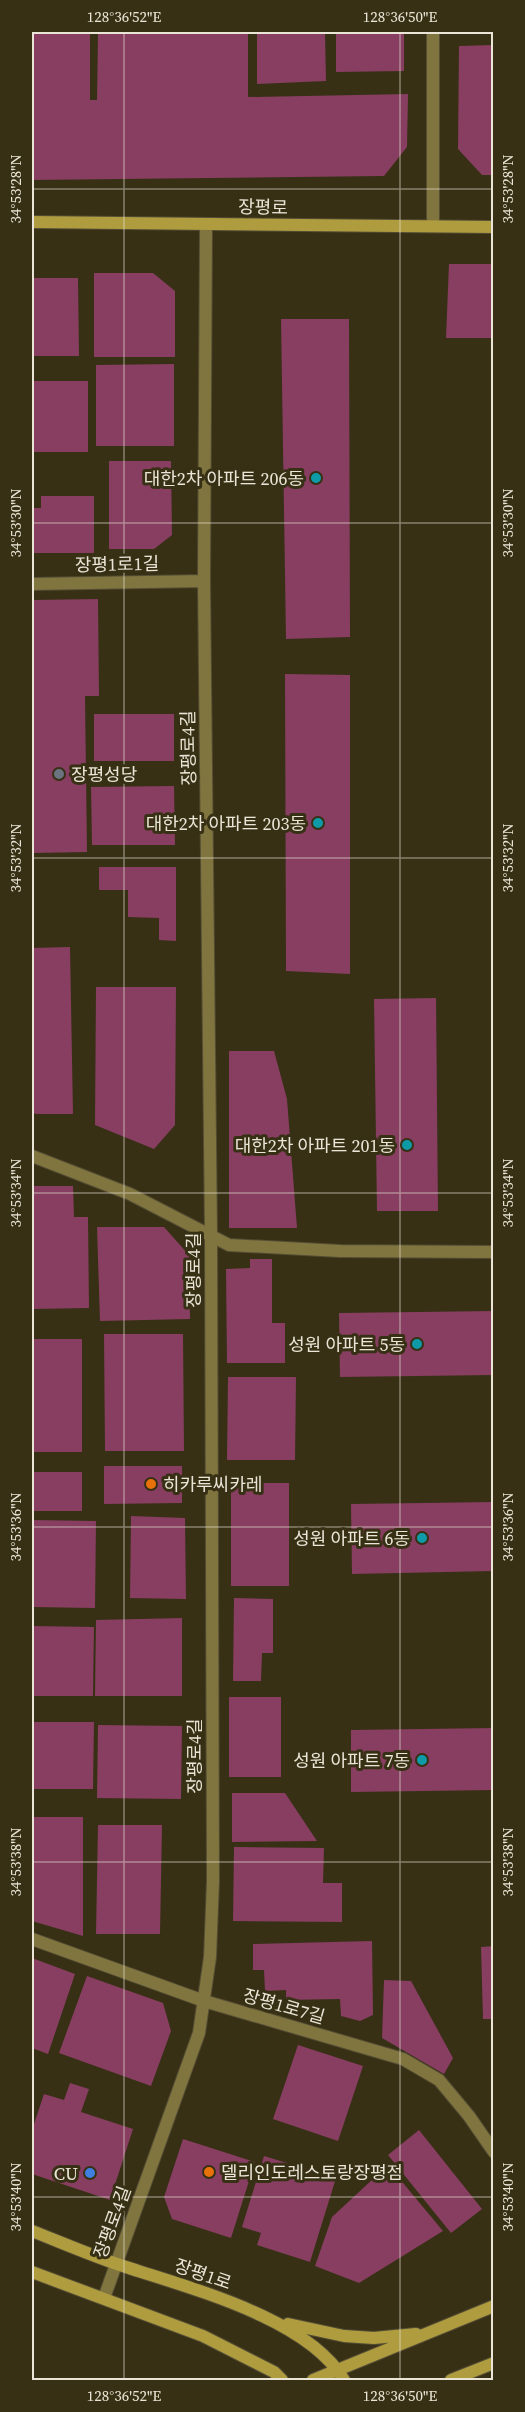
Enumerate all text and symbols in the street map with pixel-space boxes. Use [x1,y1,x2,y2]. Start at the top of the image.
text: 128°36'52"E [87,6,161,27]
text: 128°36'50"E [363,6,437,27]
text: 34°53'28"N [5,154,26,224]
text: 34°53'28"N [497,154,518,224]
street label: 장평로 [238,194,288,220]
place label: 대한2차 아파트 206동 [144,466,304,491]
marker: 대한2차 아파트 206동 [309,471,323,485]
text: 34°53'30"N [5,488,26,558]
text: 34°53'30"N [497,488,518,558]
street label: 장평1로1길 [75,551,159,577]
street label: 장평로4길 [175,710,201,786]
place label: 장평성당 [71,762,137,787]
marker: 장평성당 [52,767,66,781]
place label: 대한2차 아파트 203동 [146,811,306,836]
marker: 대한2차 아파트 203동 [311,816,325,830]
text: 34°53'32"N [5,823,26,893]
text: 34°53'32"N [497,823,518,893]
place label: 대한2차 아파트 201동 [235,1133,395,1158]
marker: 대한2차 아파트 201동 [400,1138,414,1152]
text: 34°53'34"N [5,1158,26,1228]
text: 34°53'34"N [497,1158,518,1228]
street label: 장평로4길 [181,1232,206,1308]
place label: 성원 아파트 5동 [288,1332,405,1357]
marker: 성원 아파트 5동 [410,1337,424,1351]
place label: 히카루씨카레 [163,1472,262,1497]
marker: 히카루씨카레 [144,1477,158,1491]
text: 34°53'36"N [5,1492,26,1562]
text: 34°53'36"N [497,1492,518,1562]
place label: 성원 아파트 6동 [293,1526,410,1551]
marker: 성원 아파트 6동 [415,1531,429,1545]
street label: 장평로4길 [182,1718,207,1794]
place label: 성원 아파트 7동 [293,1748,410,1773]
marker: 성원 아파트 7동 [415,1753,429,1767]
text: 34°53'38"N [5,1827,26,1897]
text: 34°53'38"N [497,1827,518,1897]
street label: 장평1로7길 [240,1982,328,2030]
place label: 델리인도레스토랑장평점 [221,2160,403,2185]
place label: CU [54,2161,78,2186]
text: 34°53'40"N [5,2162,26,2232]
text: 34°53'40"N [497,2162,518,2232]
marker: 델리인도레스토랑장평점 [202,2165,216,2179]
marker: CU [83,2166,97,2180]
street label: 장평로4길 [87,2182,137,2262]
street label: 장평1로 [171,2253,235,2295]
text: 128°36'52"E [87,2385,161,2406]
text: 128°36'50"E [363,2385,437,2406]

